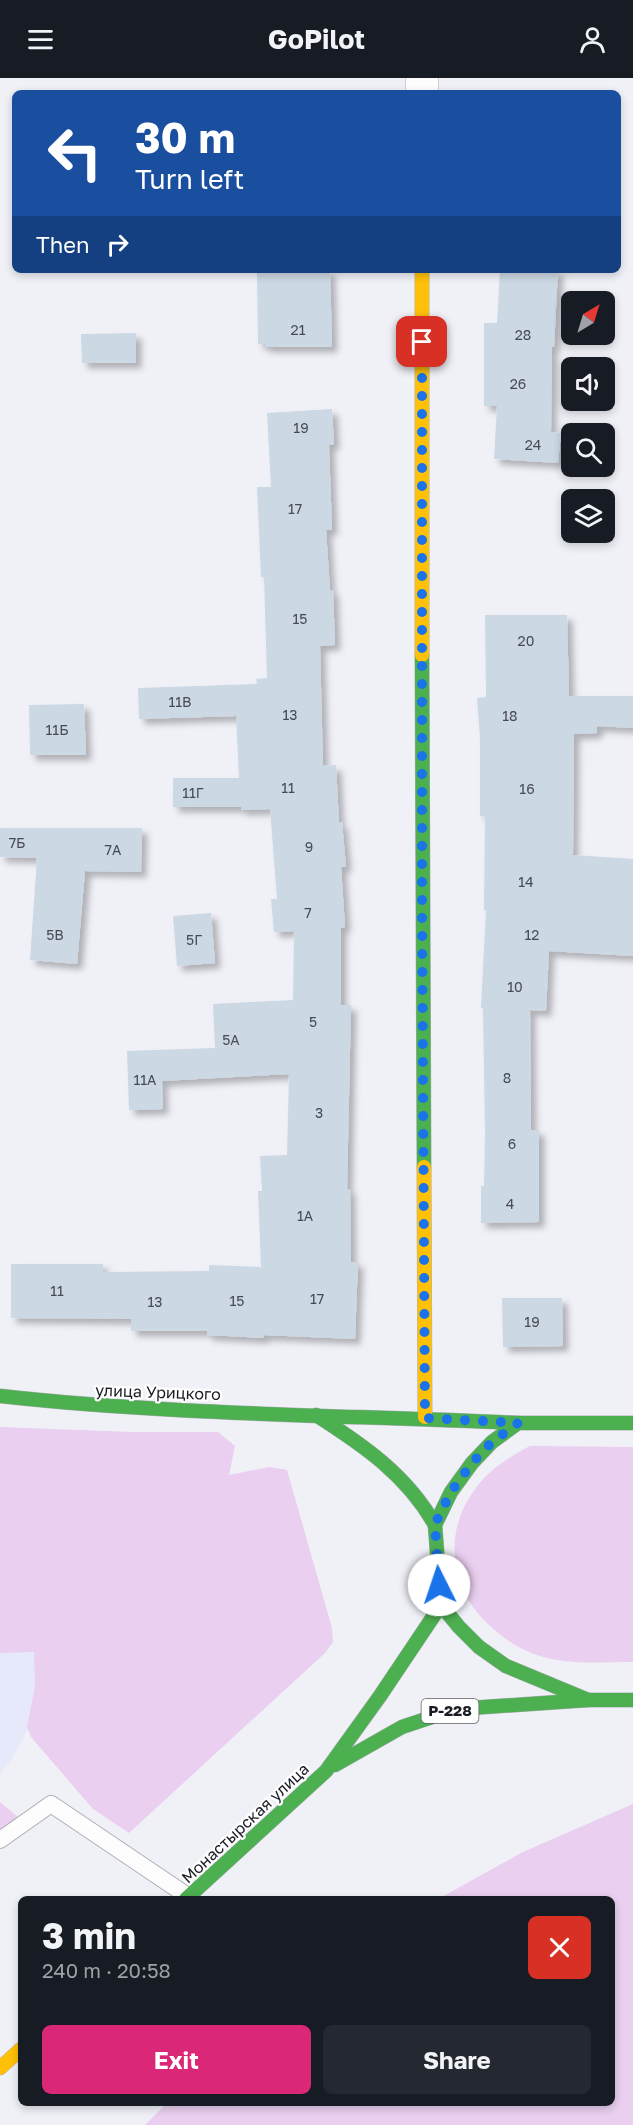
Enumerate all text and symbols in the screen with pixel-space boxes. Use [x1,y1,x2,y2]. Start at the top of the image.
icon: menu [24,23,57,56]
text: GoPilot [268,23,365,55]
icon: person [576,23,609,56]
text: 30 m [135,112,235,162]
icon: left [36,114,114,192]
text: Turn left [135,163,244,195]
icon: right [101,228,134,261]
text: Then [36,231,89,258]
north arrow [561,291,615,345]
map controls [561,291,615,543]
pin [396,316,447,367]
house number: 21 [291,321,306,338]
icon: arrive [405,325,438,358]
house number: 28 [515,326,531,343]
button: sound [561,357,615,411]
house number: 26 [510,375,526,392]
house number: 19 [293,419,309,436]
button: search [561,423,615,477]
house number: 24 [525,436,541,453]
button: layers [561,489,615,543]
house number: 17 [288,500,302,517]
house number: 15 [293,610,307,627]
house number: 20 [518,632,534,649]
house number: 11В [169,693,191,710]
house number: 13 [283,706,297,723]
house number: 18 [502,707,518,724]
house number: 11Б [46,721,68,738]
house number: 11 [281,779,295,796]
house number: 16 [519,780,535,797]
house number: 11Г [182,784,204,801]
house number: 7Б [9,834,25,851]
house number: 9 [305,838,313,855]
house number: 7А [105,841,122,858]
house number: 14 [518,873,534,890]
house number: 7 [304,904,312,921]
house number: 5В [46,926,64,943]
house number: 12 [525,926,539,943]
house number: 5Г [186,931,202,948]
house number: 10 [507,978,523,995]
house number: 5 [309,1013,317,1030]
house number: 5А [222,1031,240,1048]
house number: 8 [503,1069,511,1086]
house number: 11А [134,1071,157,1088]
house number: 3 [315,1104,323,1121]
house number: 6 [508,1135,516,1152]
house number: 4 [506,1195,514,1212]
house number: 1А [297,1207,314,1224]
house number: 11 [50,1282,64,1299]
house number: 17 [310,1290,324,1307]
house number: 15 [230,1292,244,1309]
house number: 13 [148,1293,162,1310]
house number: 19 [524,1313,540,1330]
street label: улица Урицкого [95,1380,221,1404]
position arrow [407,1553,471,1617]
road number: Р-228 [422,1699,478,1723]
street label: Монастырская улица [177,1759,313,1887]
text: 3 min [42,1914,136,1957]
button: close [528,1916,591,1979]
text: 240 m · 20:58 [42,1958,171,1982]
button: Exit [42,2025,311,2094]
button: Share [323,2025,591,2094]

